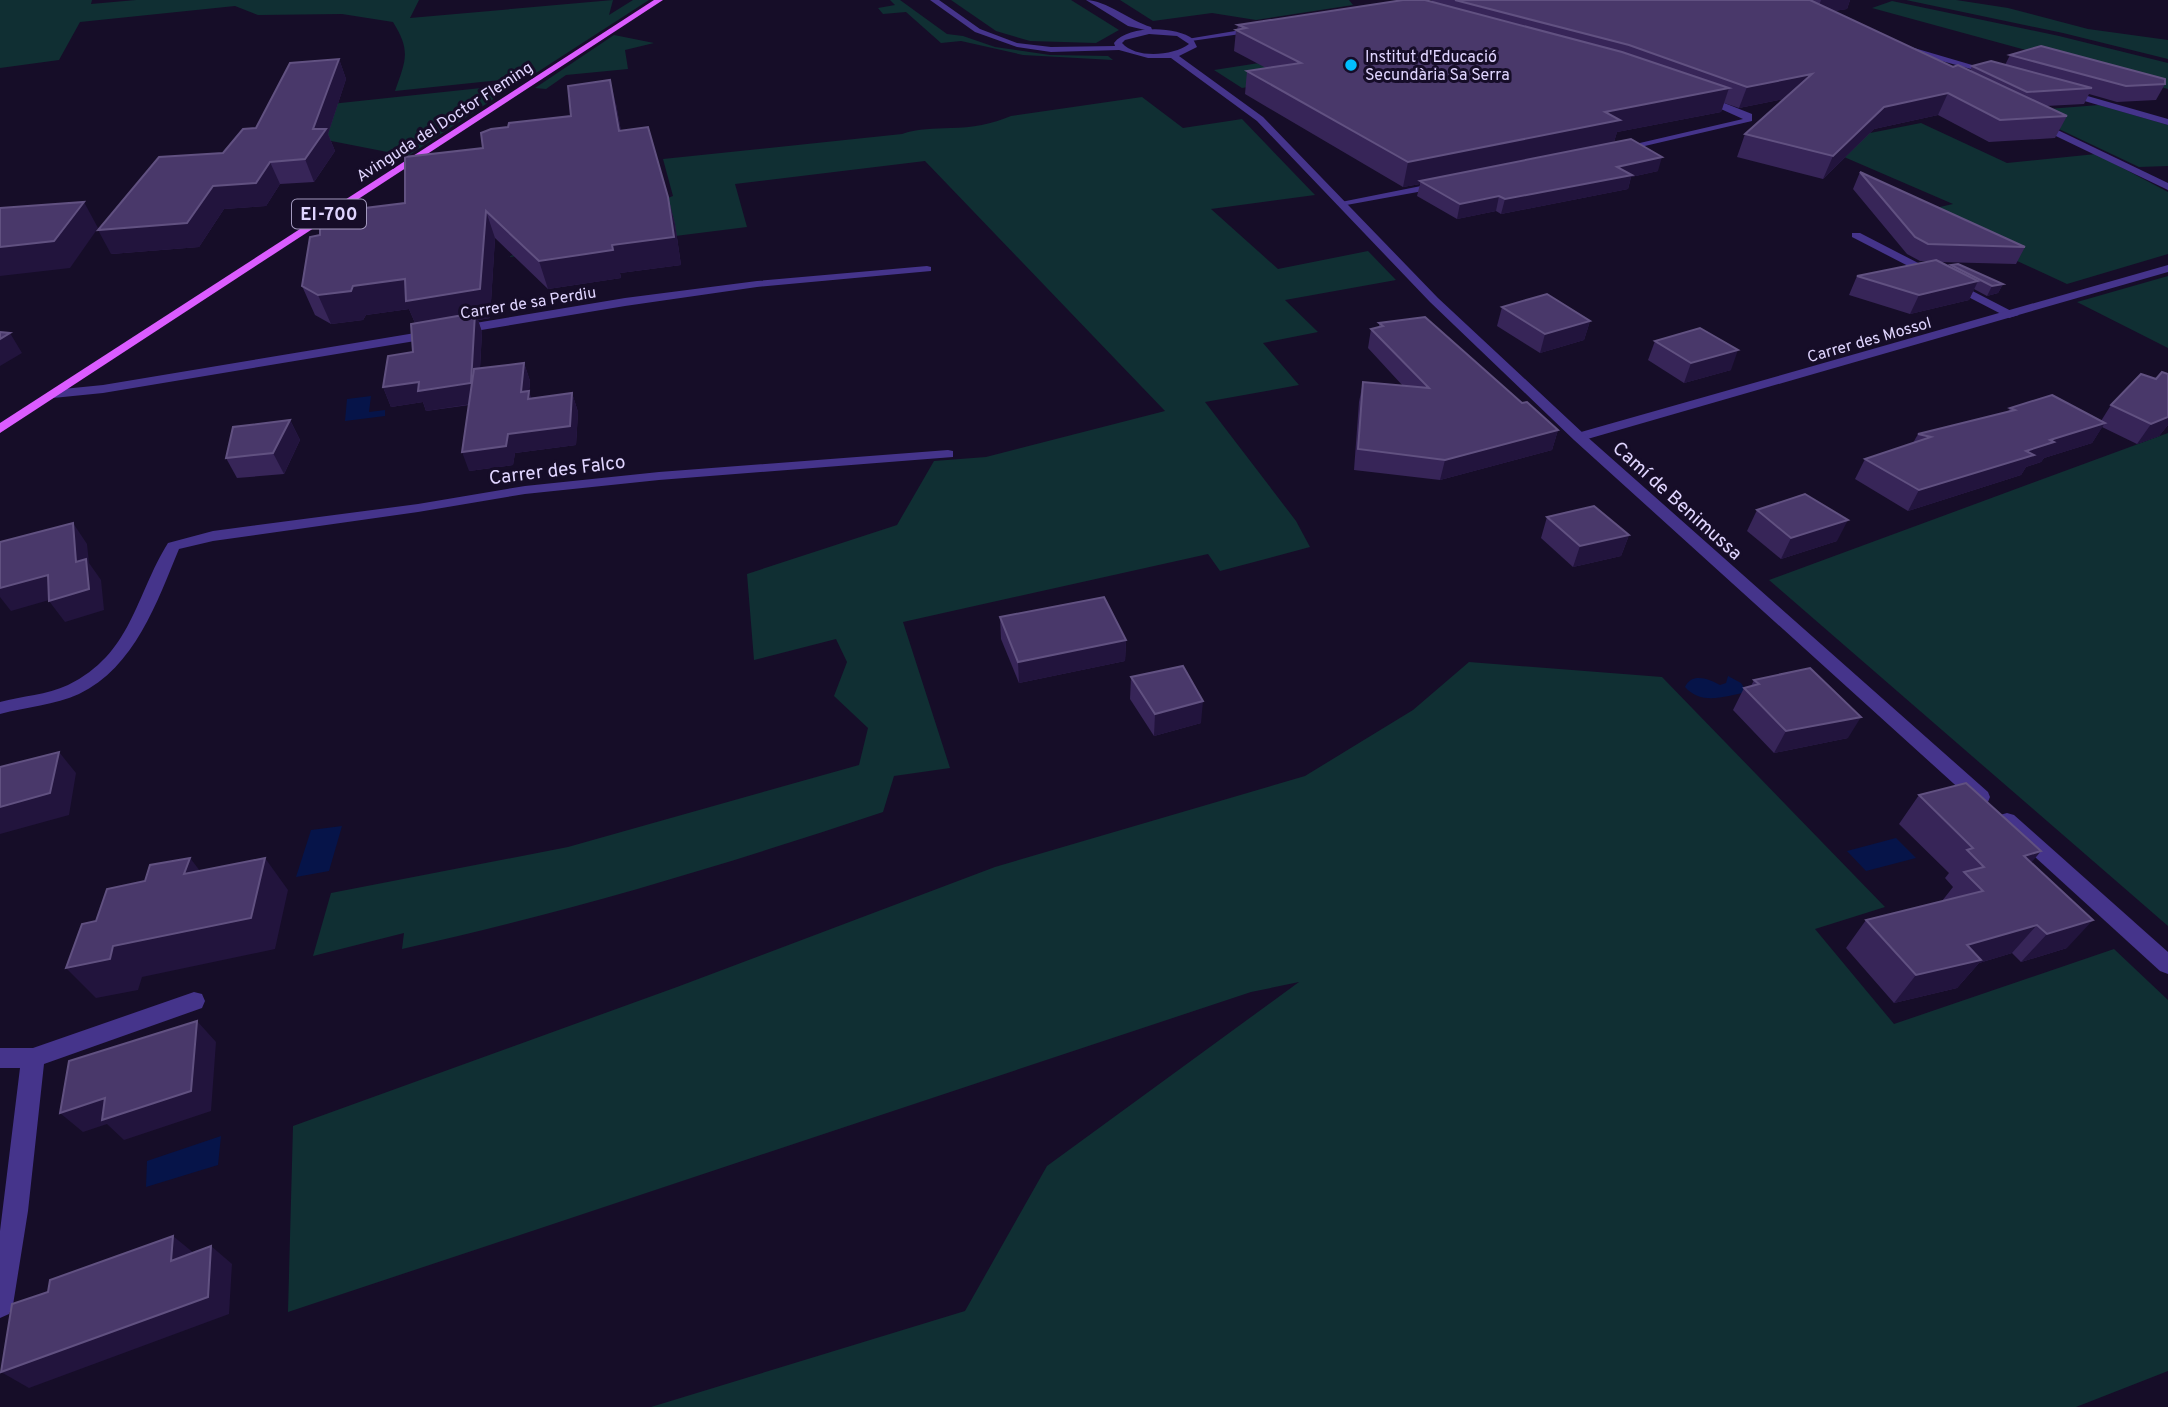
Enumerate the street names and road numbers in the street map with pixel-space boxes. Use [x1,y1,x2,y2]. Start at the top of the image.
street label: Avinguda del Doctor Fleming [353,58,537,187]
road number: EI-700 [292,200,366,229]
street label: Carrer de sa Perdiu [459,283,598,325]
street label: Carrer des Mossol [1805,314,1934,368]
street label: Camí de Benimussa [1607,437,1746,566]
street label: Carrer des Falco [488,451,627,491]

